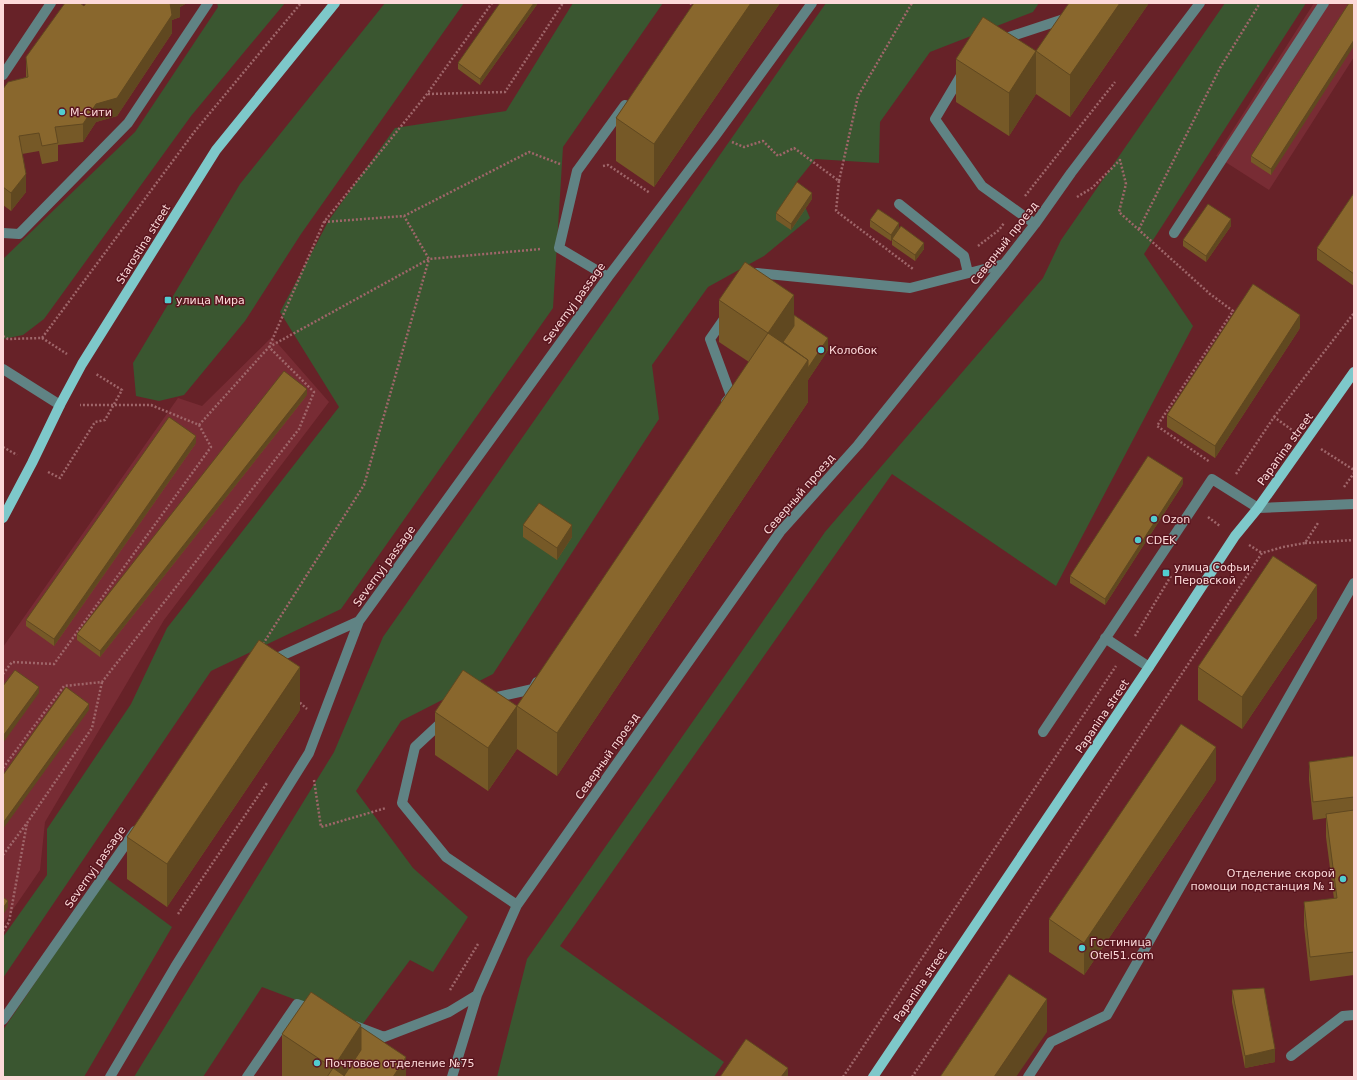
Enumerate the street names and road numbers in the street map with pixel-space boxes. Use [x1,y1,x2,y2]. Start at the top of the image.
street label: Северный проезд [968,199,1041,288]
street label: Starostina street [114,201,174,287]
street label: Severnyj passage [541,260,608,346]
street label: Papanina street [1255,410,1316,488]
street label: Северный проезд [761,451,838,537]
street label: Severnyj passage [351,523,418,609]
street label: Papanina street [1073,676,1132,756]
street label: Северный проезд [573,710,642,802]
street label: Severnyj passage [62,824,129,911]
street label: Papanina street [891,945,950,1025]

